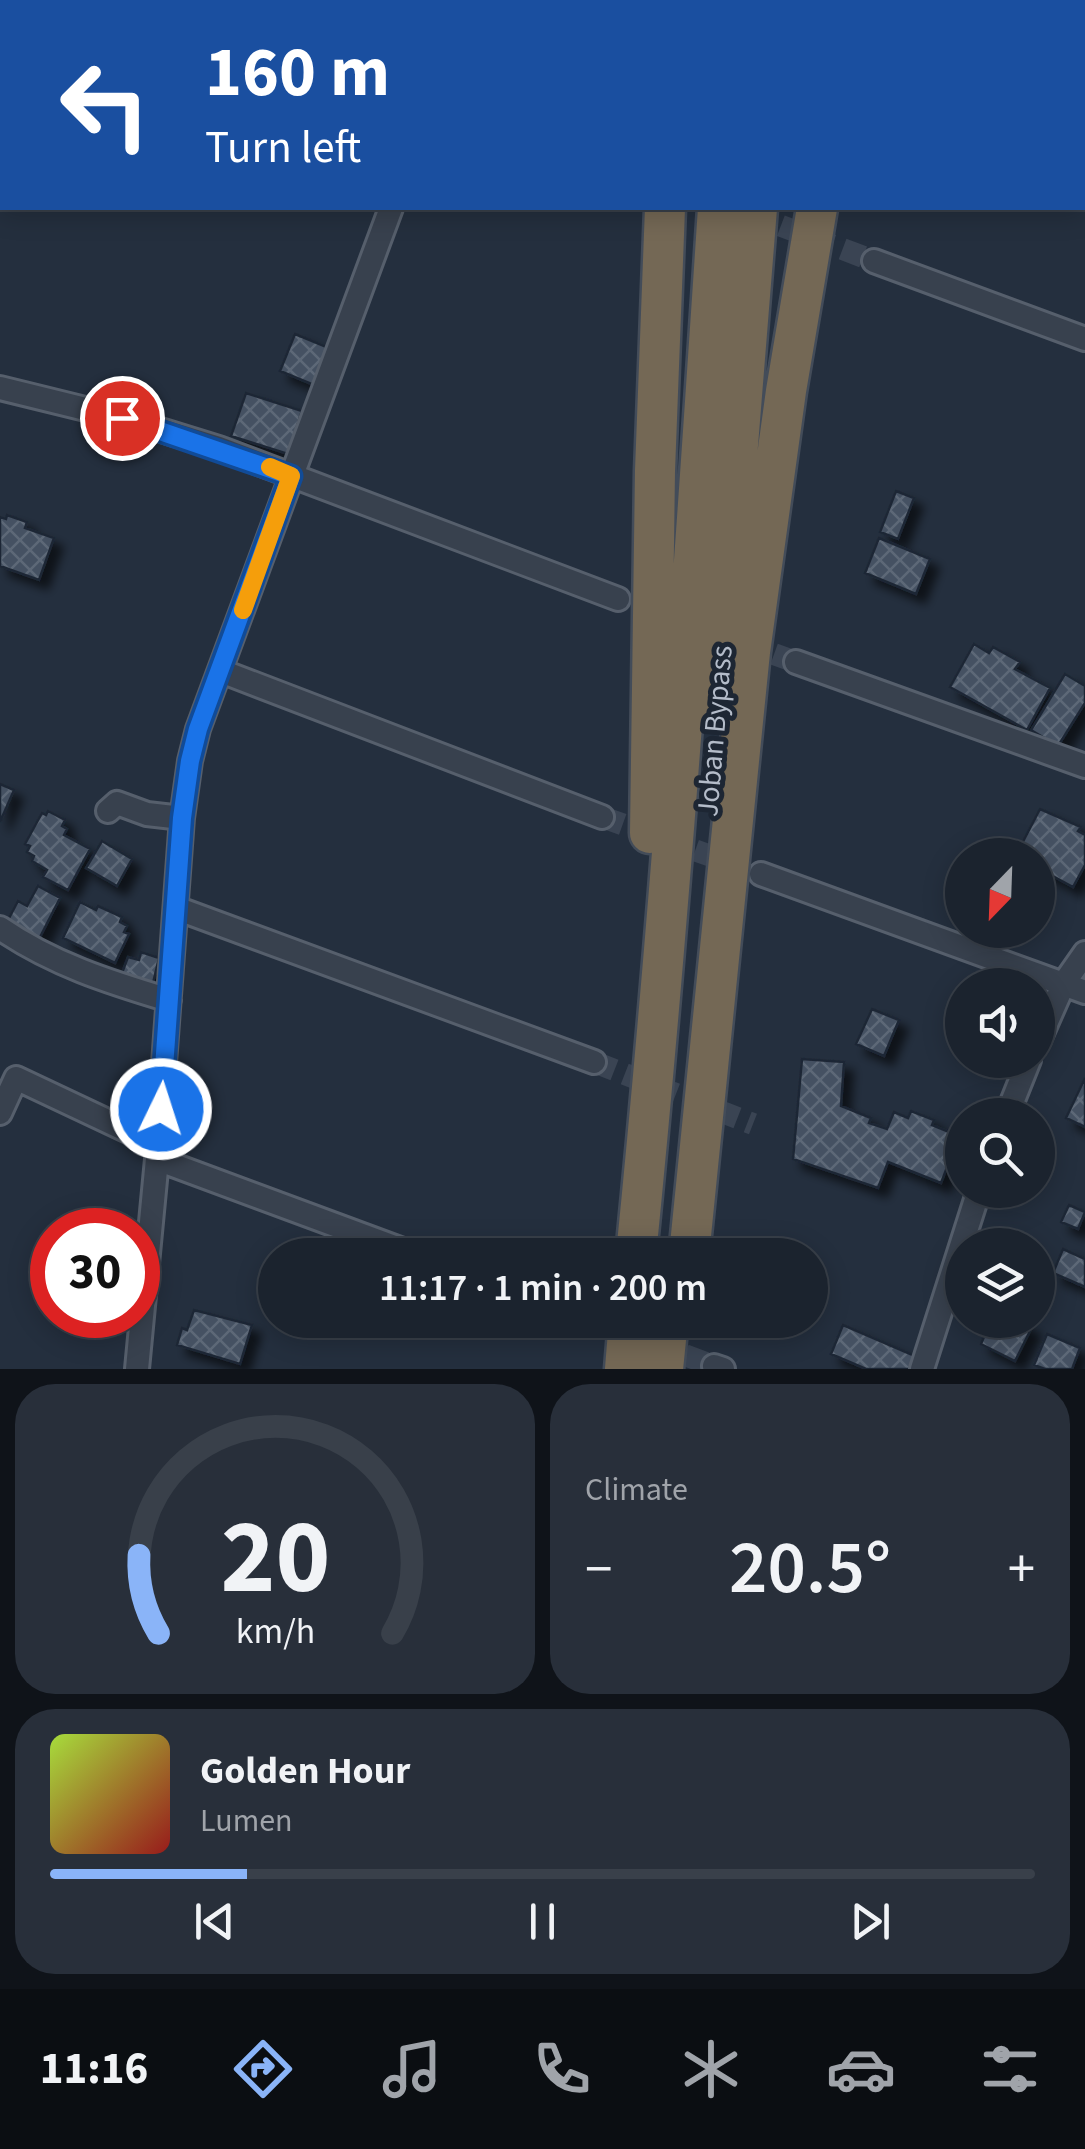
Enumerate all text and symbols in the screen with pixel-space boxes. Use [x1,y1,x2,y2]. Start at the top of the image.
text: 160 m [205,23,390,123]
icon: left [40,40,170,170]
text: Turn left [205,116,361,180]
pin [80,376,165,461]
icon: arrive [95,391,150,446]
street label: Joban Bypass [686,643,744,819]
north arrow [945,838,1055,948]
map controls [945,838,1055,1338]
button: sound [945,968,1055,1078]
position arrow [109,1057,213,1161]
button: search [945,1098,1055,1208]
speed limit sign: 30 [30,1208,160,1338]
button: layers [945,1228,1055,1338]
text: 11:17 · 1 min · 200 m [379,1261,707,1315]
text: Climate [585,1467,688,1513]
text: 20 [220,1485,330,1633]
text: 20.5° [729,1515,891,1622]
text: − [585,1531,612,1609]
text: + [1008,1531,1035,1609]
text: km/h [235,1606,315,1657]
text: Golden Hour [200,1744,410,1798]
text: Lumen [200,1798,293,1844]
icon: previous [187,1894,242,1949]
icon: pause [515,1894,570,1949]
icon: next [843,1894,898,1949]
icon: directions [228,2034,298,2104]
icon: music [377,2034,447,2104]
icon: phone [527,2034,597,2104]
icon: climate [676,2034,746,2104]
icon: car [826,2034,896,2104]
icon: filters [975,2034,1045,2104]
text: 11:16 [40,2037,148,2101]

